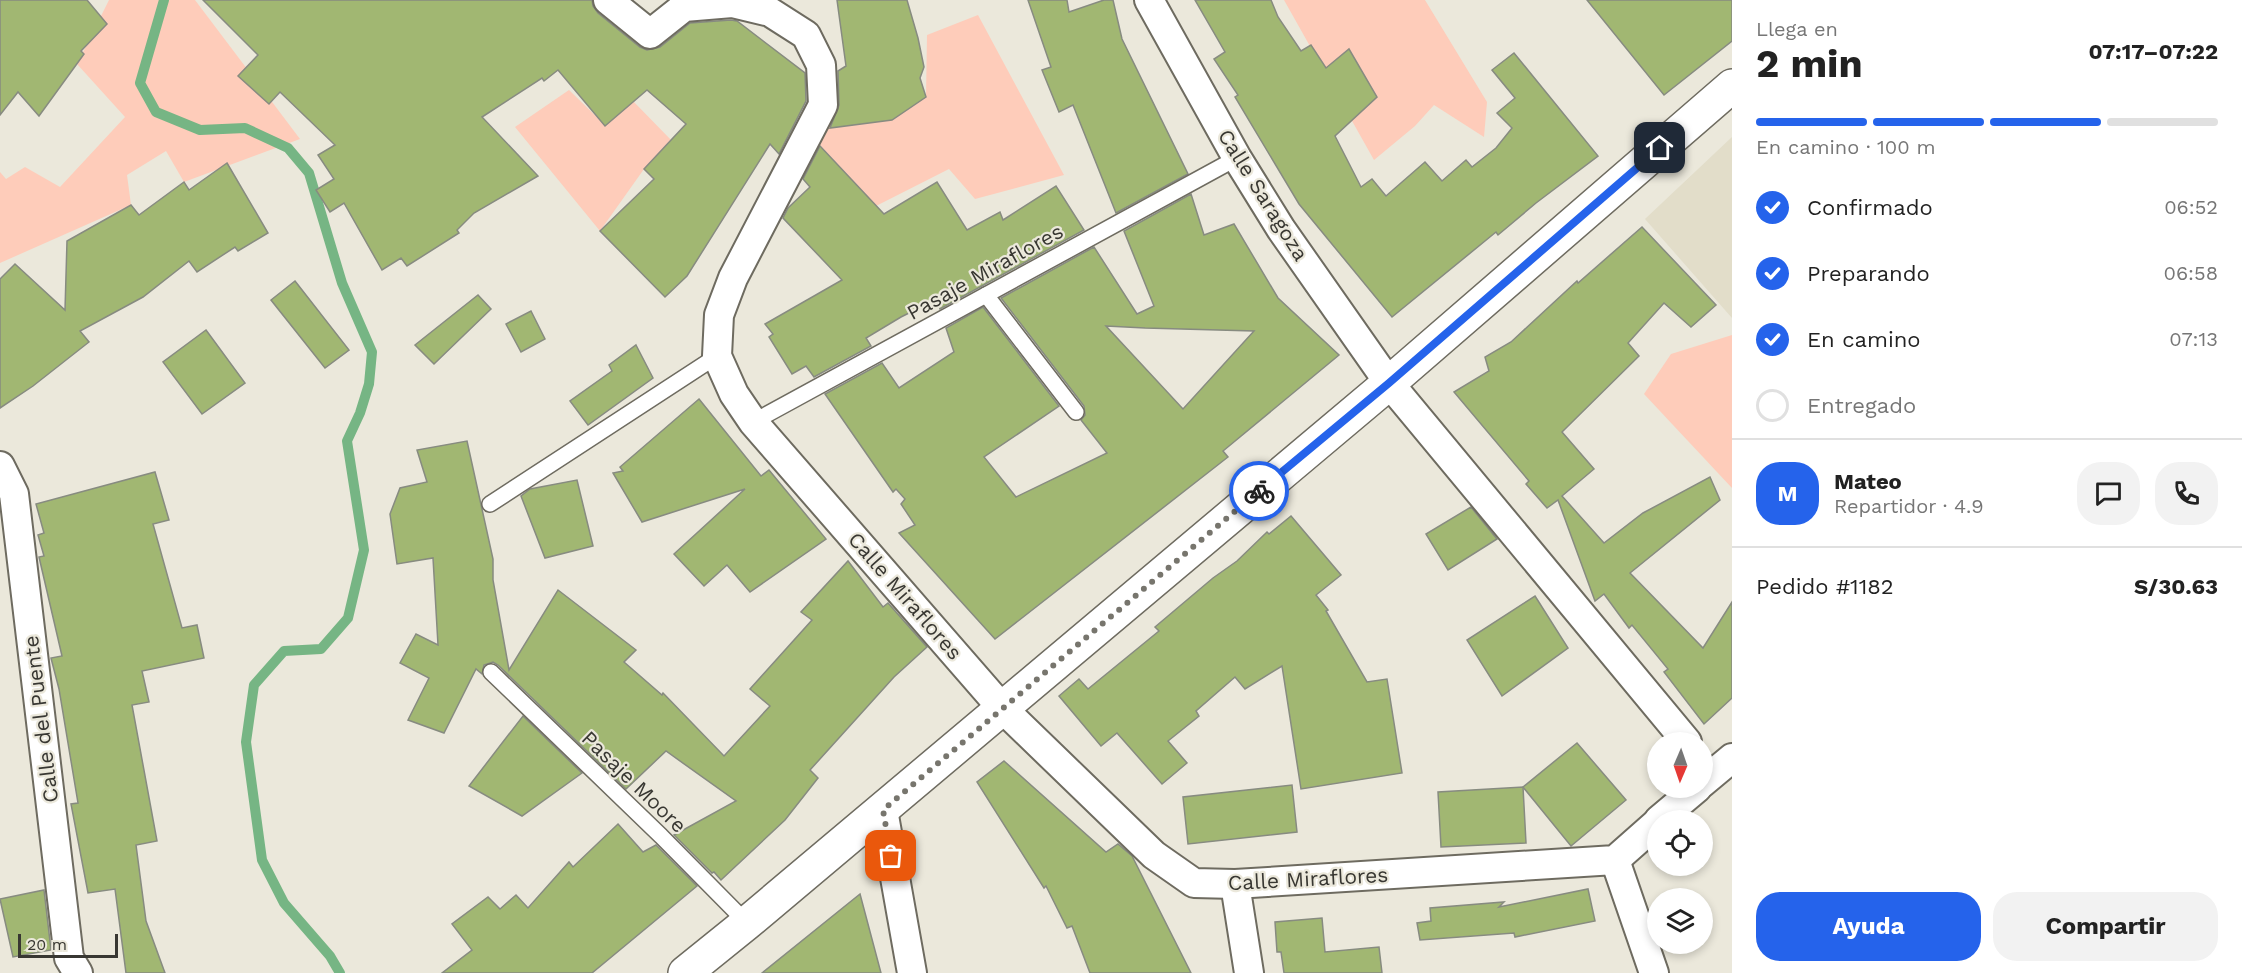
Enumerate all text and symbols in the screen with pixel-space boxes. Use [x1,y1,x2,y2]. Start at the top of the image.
text: Llega en [1756,17,1838,41]
text: 07:17–07:22 [2089,39,2218,64]
text: 2 min [1756,41,1863,86]
pin [1634,122,1685,173]
street label: Calle Saragoza [1213,124,1314,265]
icon: home [1643,131,1676,164]
text: En camino · 100 m [1756,135,1936,159]
icon: check [1756,191,1789,224]
text: Confirmado [1807,195,1933,220]
text: 06:52 [2164,195,2218,219]
street label: Pasaje Miraflores [902,218,1067,325]
icon: check [1756,257,1789,290]
text: Preparando [1807,261,1930,286]
text: 06:58 [2164,261,2218,285]
icon: check [1756,323,1789,356]
text: En camino [1807,327,1921,352]
text: 07:13 [2169,327,2218,351]
text: Entregado [1807,393,1916,418]
courier [1229,461,1289,521]
button: chat [2077,462,2140,525]
button: phone [2155,462,2218,525]
text: Mateo [1834,469,1902,494]
icon: bike [1243,475,1276,508]
text: M [1777,481,1798,506]
text: Repartidor · 4.9 [1834,494,1984,518]
street label: Calle Miraflores [843,527,968,665]
text: Pedido #1182 [1756,574,1894,599]
text: S/30.63 [2134,574,2218,599]
street label: Calle del Puente [18,634,63,804]
street label: Pasaje Moore [577,725,692,838]
north arrow [1647,732,1713,798]
map controls [1647,732,1713,954]
button: locate [1647,810,1713,876]
pin [865,830,916,881]
icon: bag [874,839,907,872]
street label: Calle Miraflores [1227,862,1389,895]
button: layers [1647,888,1713,954]
button: Ayuda [1756,892,1981,961]
button: Compartir [1993,892,2218,961]
scale bar [18,931,118,958]
text: 20 m [27,935,67,954]

